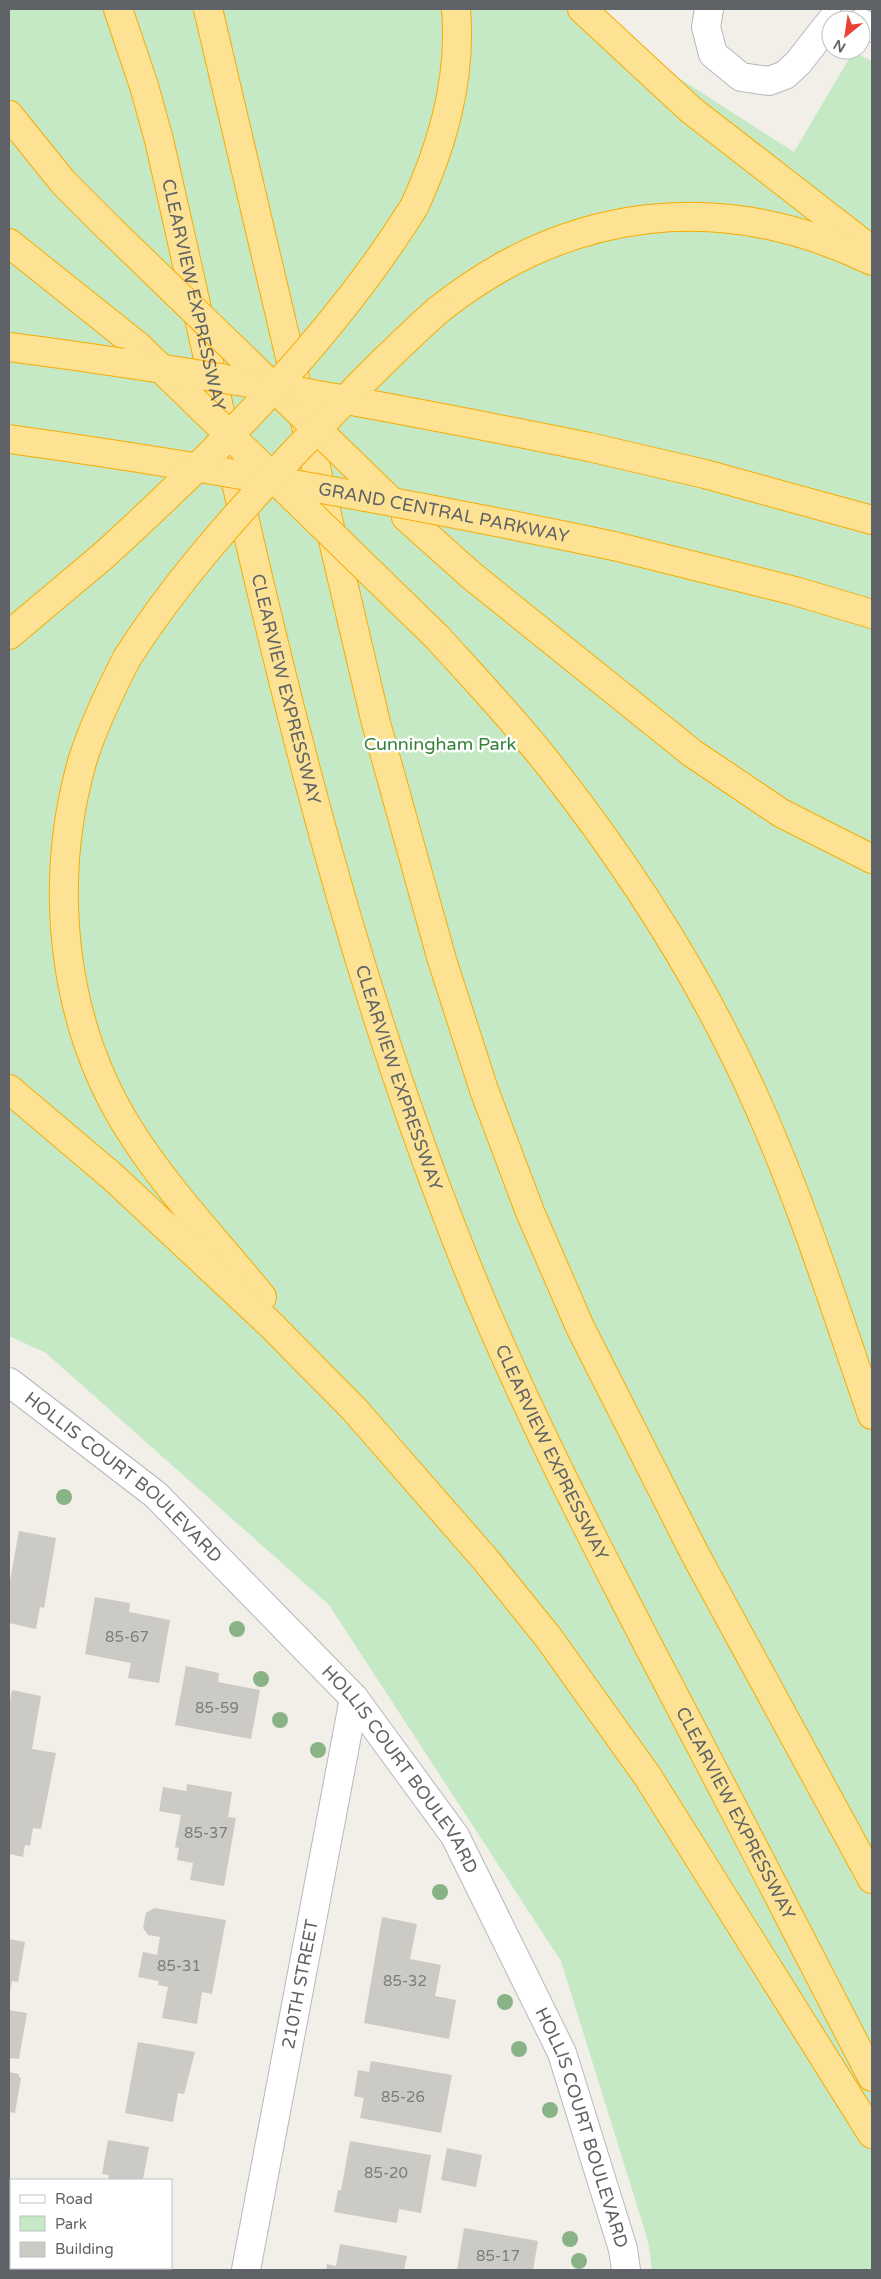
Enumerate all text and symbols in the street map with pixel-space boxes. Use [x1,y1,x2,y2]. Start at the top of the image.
north arrow [821,10,871,60]
text: N [831,36,849,56]
street label: CLEARVIEW EXPRESSWAY [157,177,231,413]
street label: GRAND CENTRAL PARKWAY [317,478,572,548]
street label: CLEARVIEW EXPRESSWAY [247,572,326,807]
park label: Cunningham Park [364,733,517,755]
street label: CLEARVIEW EXPRESSWAY [351,962,448,1194]
street label: CLEARVIEW EXPRESSWAY [491,1341,613,1564]
street label: HOLLIS COURT BOULEVARD [20,1387,227,1567]
house number: 85-67 [105,1628,149,1646]
street label: HOLLIS COURT BOULEVARD [317,1661,483,1877]
house number: 85-59 [195,1699,239,1717]
street label: CLEARVIEW EXPRESSWAY [671,1703,800,1924]
house number: 85-37 [184,1824,228,1842]
street label: 210TH STREET [277,1917,323,2051]
house number: 85-31 [157,1957,201,1975]
house number: 85-32 [383,1972,427,1990]
street label: HOLLIS COURT BOULEVARD [530,2004,633,2251]
house number: 85-26 [381,2088,425,2106]
house number: 85-20 [364,2164,408,2182]
legend [10,2179,172,2269]
text: Road [55,2190,93,2208]
text: Park [55,2215,87,2233]
text: Building [55,2240,114,2258]
house number: 85-17 [476,2247,520,2265]

